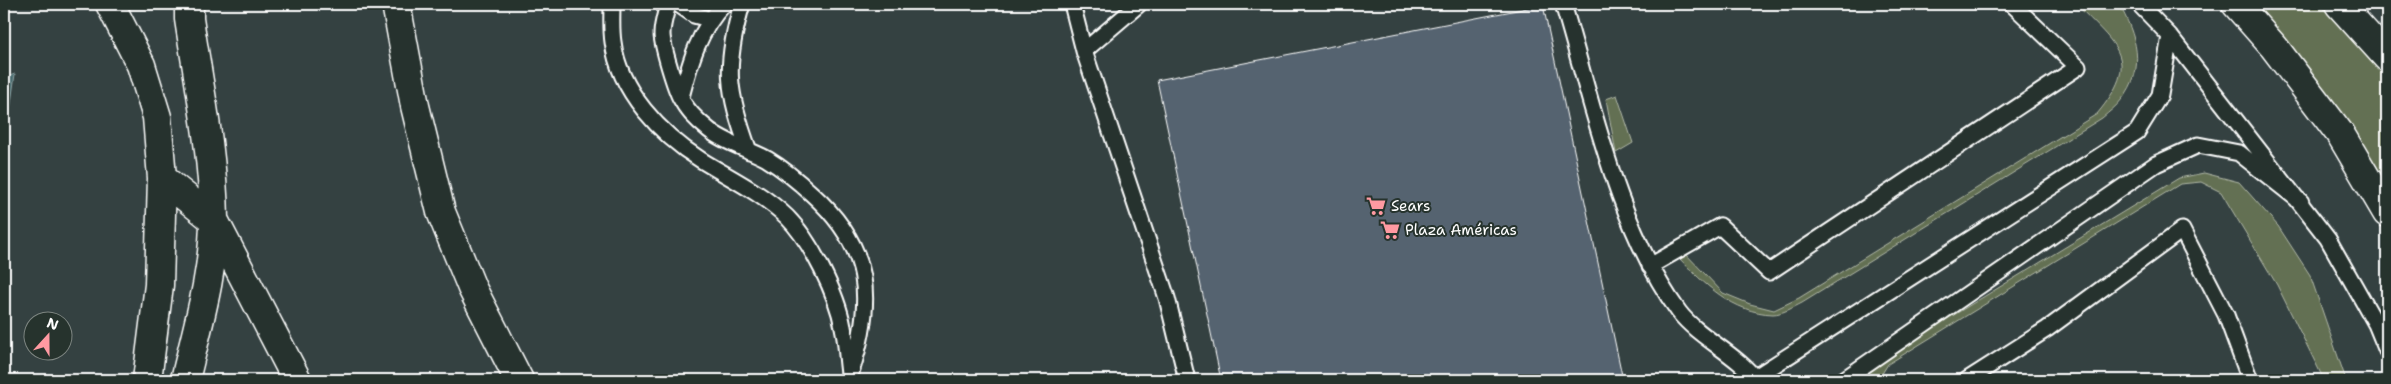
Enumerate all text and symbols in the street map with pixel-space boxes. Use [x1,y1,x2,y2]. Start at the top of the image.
supermarket icon: Sears [1365,195,1387,217]
place label: Sears [1391,196,1430,216]
supermarket icon: Plaza Américas [1379,219,1401,241]
place label: Plaza Américas [1405,220,1517,240]
north arrow [22,312,72,362]
text: N [44,313,61,334]

